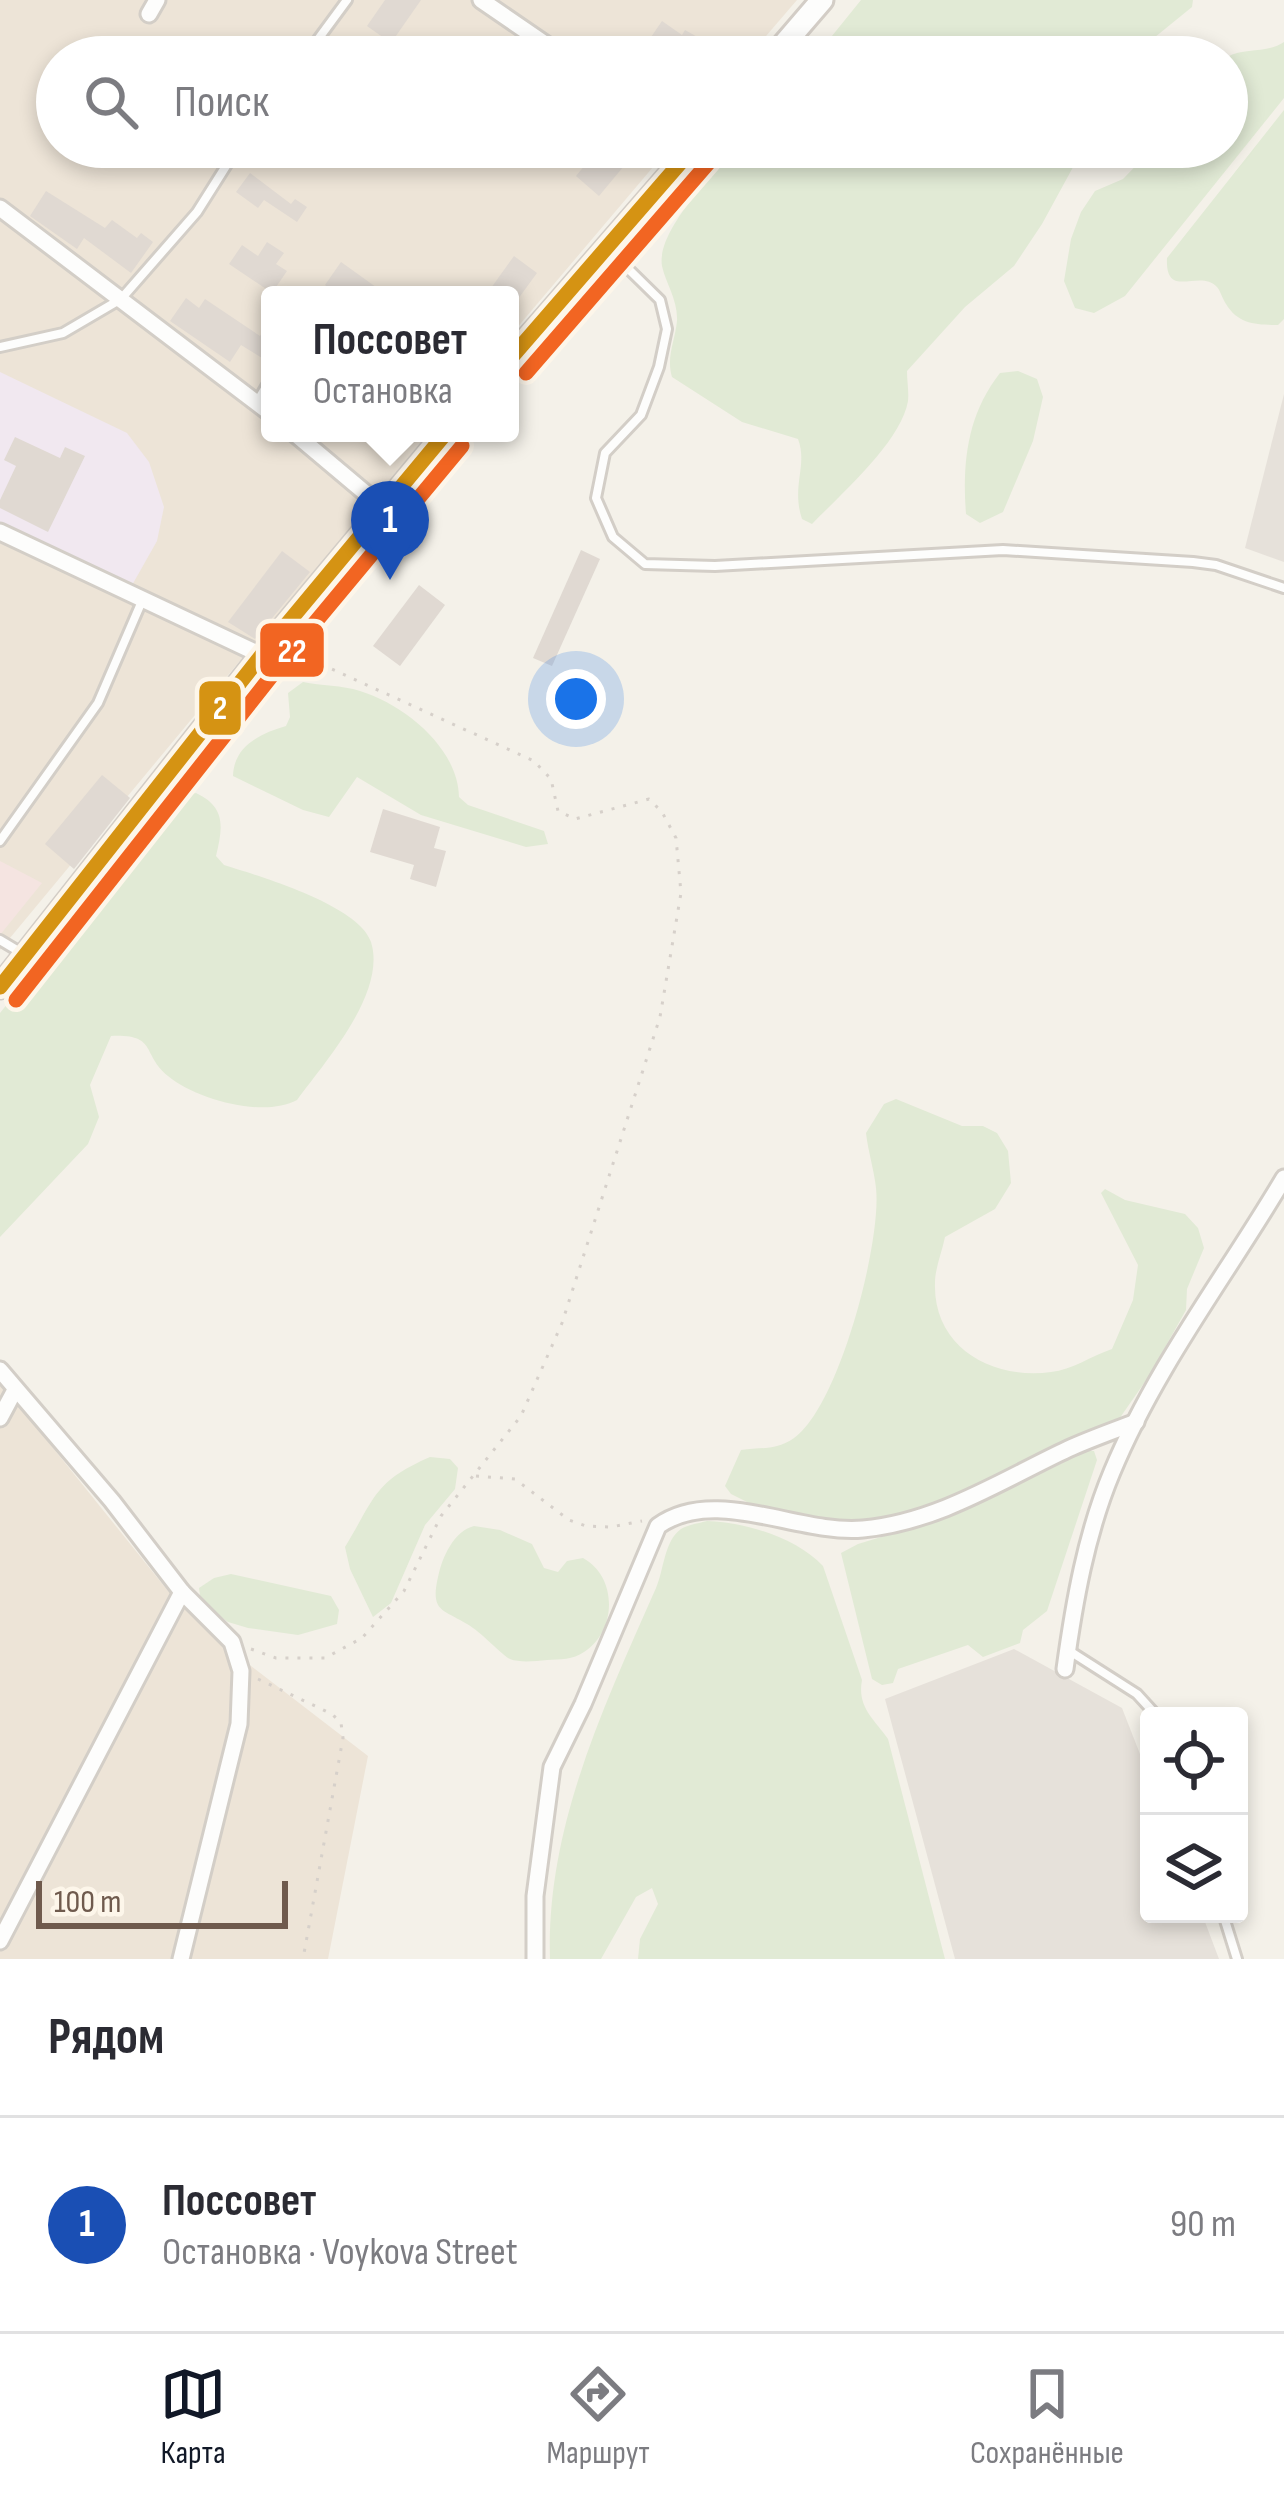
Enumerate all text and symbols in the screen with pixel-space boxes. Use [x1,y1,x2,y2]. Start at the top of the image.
search box [36,36,1248,168]
icon: search [78,69,144,135]
text: Поиск [174,75,269,130]
popup [261,286,519,442]
text: Поссовет [313,313,467,368]
text: Остановка [313,368,453,415]
pin: 1 [351,481,429,580]
line badge: 22 [258,621,326,679]
text: 22 [278,632,306,672]
your location [546,669,606,729]
line badge: 2 [197,679,243,737]
text: 2 [213,689,227,729]
map controls [1140,1707,1248,1923]
button: locate [1140,1707,1248,1815]
button: layers [1140,1815,1248,1923]
scale bar [36,1875,288,1928]
text: 100 m [54,1882,121,1922]
text: Рядом [48,2007,164,2068]
text: Поссовет [162,2174,317,2229]
text: 1 [79,2201,95,2248]
text: 90 m [1170,2201,1236,2248]
text: Остановка · Voykova Street [162,2229,518,2276]
tab: Карта [160,2361,226,2473]
tab: Маршрут [546,2361,650,2473]
tab: Сохранённые [970,2361,1124,2473]

